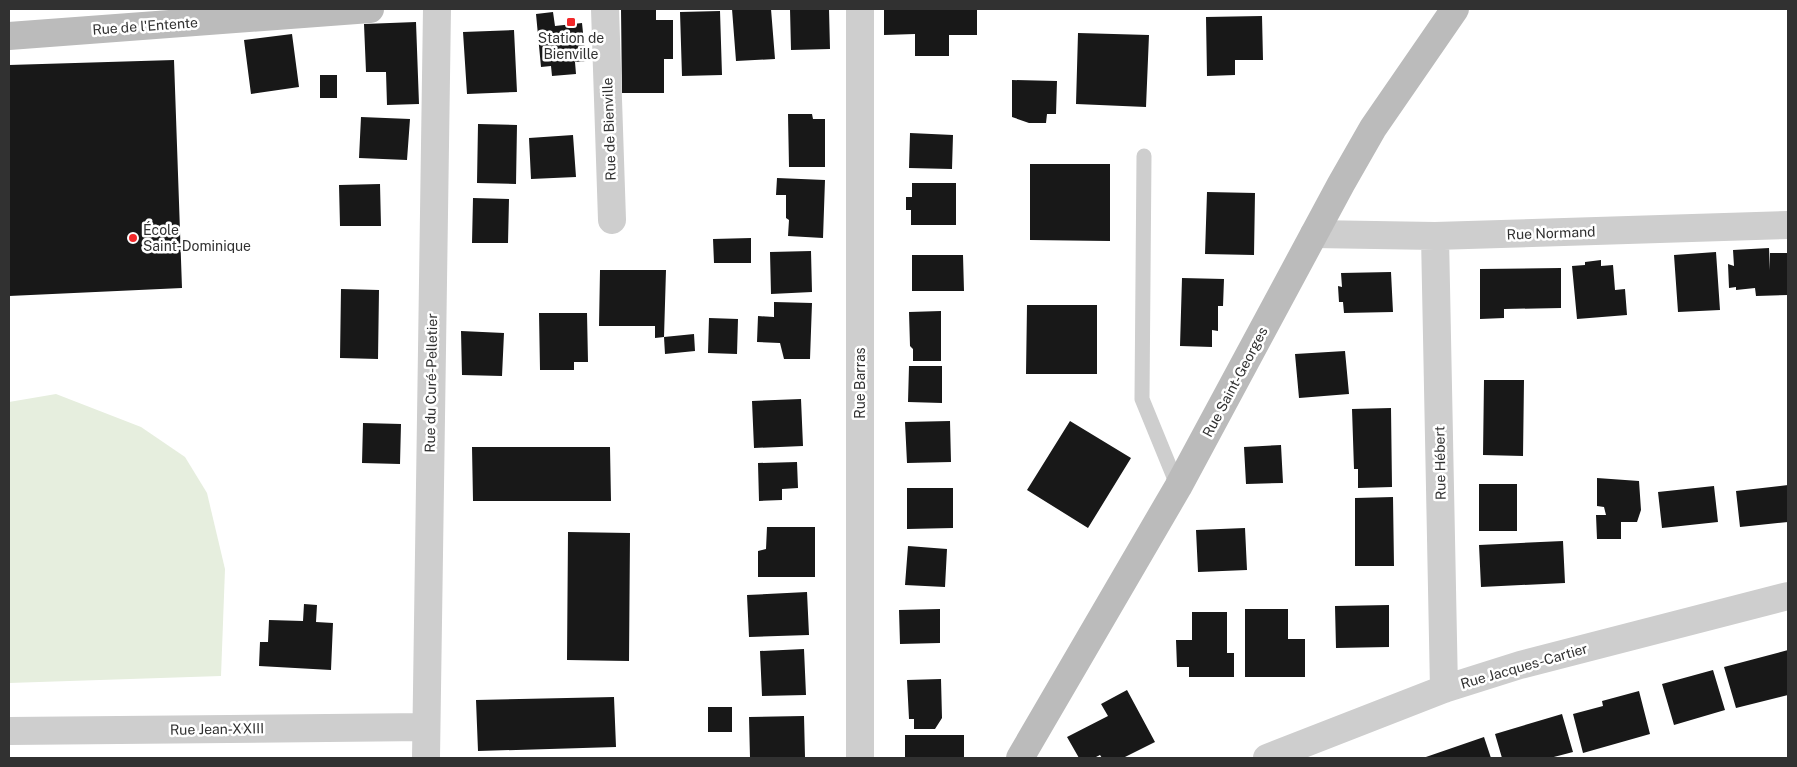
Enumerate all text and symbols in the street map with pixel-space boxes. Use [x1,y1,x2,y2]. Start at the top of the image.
street label: Rue de l'Entente [92,14,198,38]
marker: Station de Bienville [565,16,577,28]
place label: Station de Bienville [538,30,604,62]
street label: Rue de Bienville [599,77,619,181]
place label: École Saint-Dominique [143,221,251,254]
street label: Rue Normand [1506,223,1596,243]
marker: École Saint-Dominique [127,232,139,244]
street label: Rue du Curé-Pelletier [422,313,440,453]
street label: Rue Saint-Georges [1199,324,1271,440]
street label: Rue Barras [852,347,868,419]
street label: Rue Hébert [1431,426,1449,500]
street label: Rue Jacques-Cartier [1459,640,1589,692]
street label: Rue Jean-XXIII [170,720,264,738]

